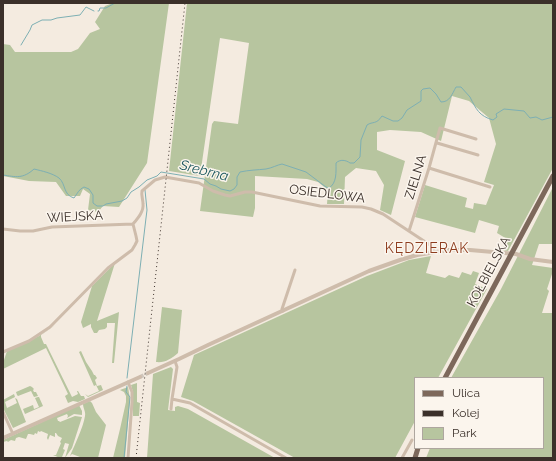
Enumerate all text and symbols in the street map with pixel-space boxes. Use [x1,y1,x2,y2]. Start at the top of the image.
street label: ZIELNA [402,153,430,201]
water label: Srebrna [178,157,230,185]
street label: OSIEDLOWA [288,182,366,206]
street label: WIEJSKA [47,208,103,226]
street label: KOŁBIELSKA [464,234,514,310]
district label: KĘDZIERAK [385,241,469,257]
legend [414,377,544,449]
text: Ulica [452,386,480,400]
text: Kolej [452,406,480,420]
text: Park [452,426,477,440]

